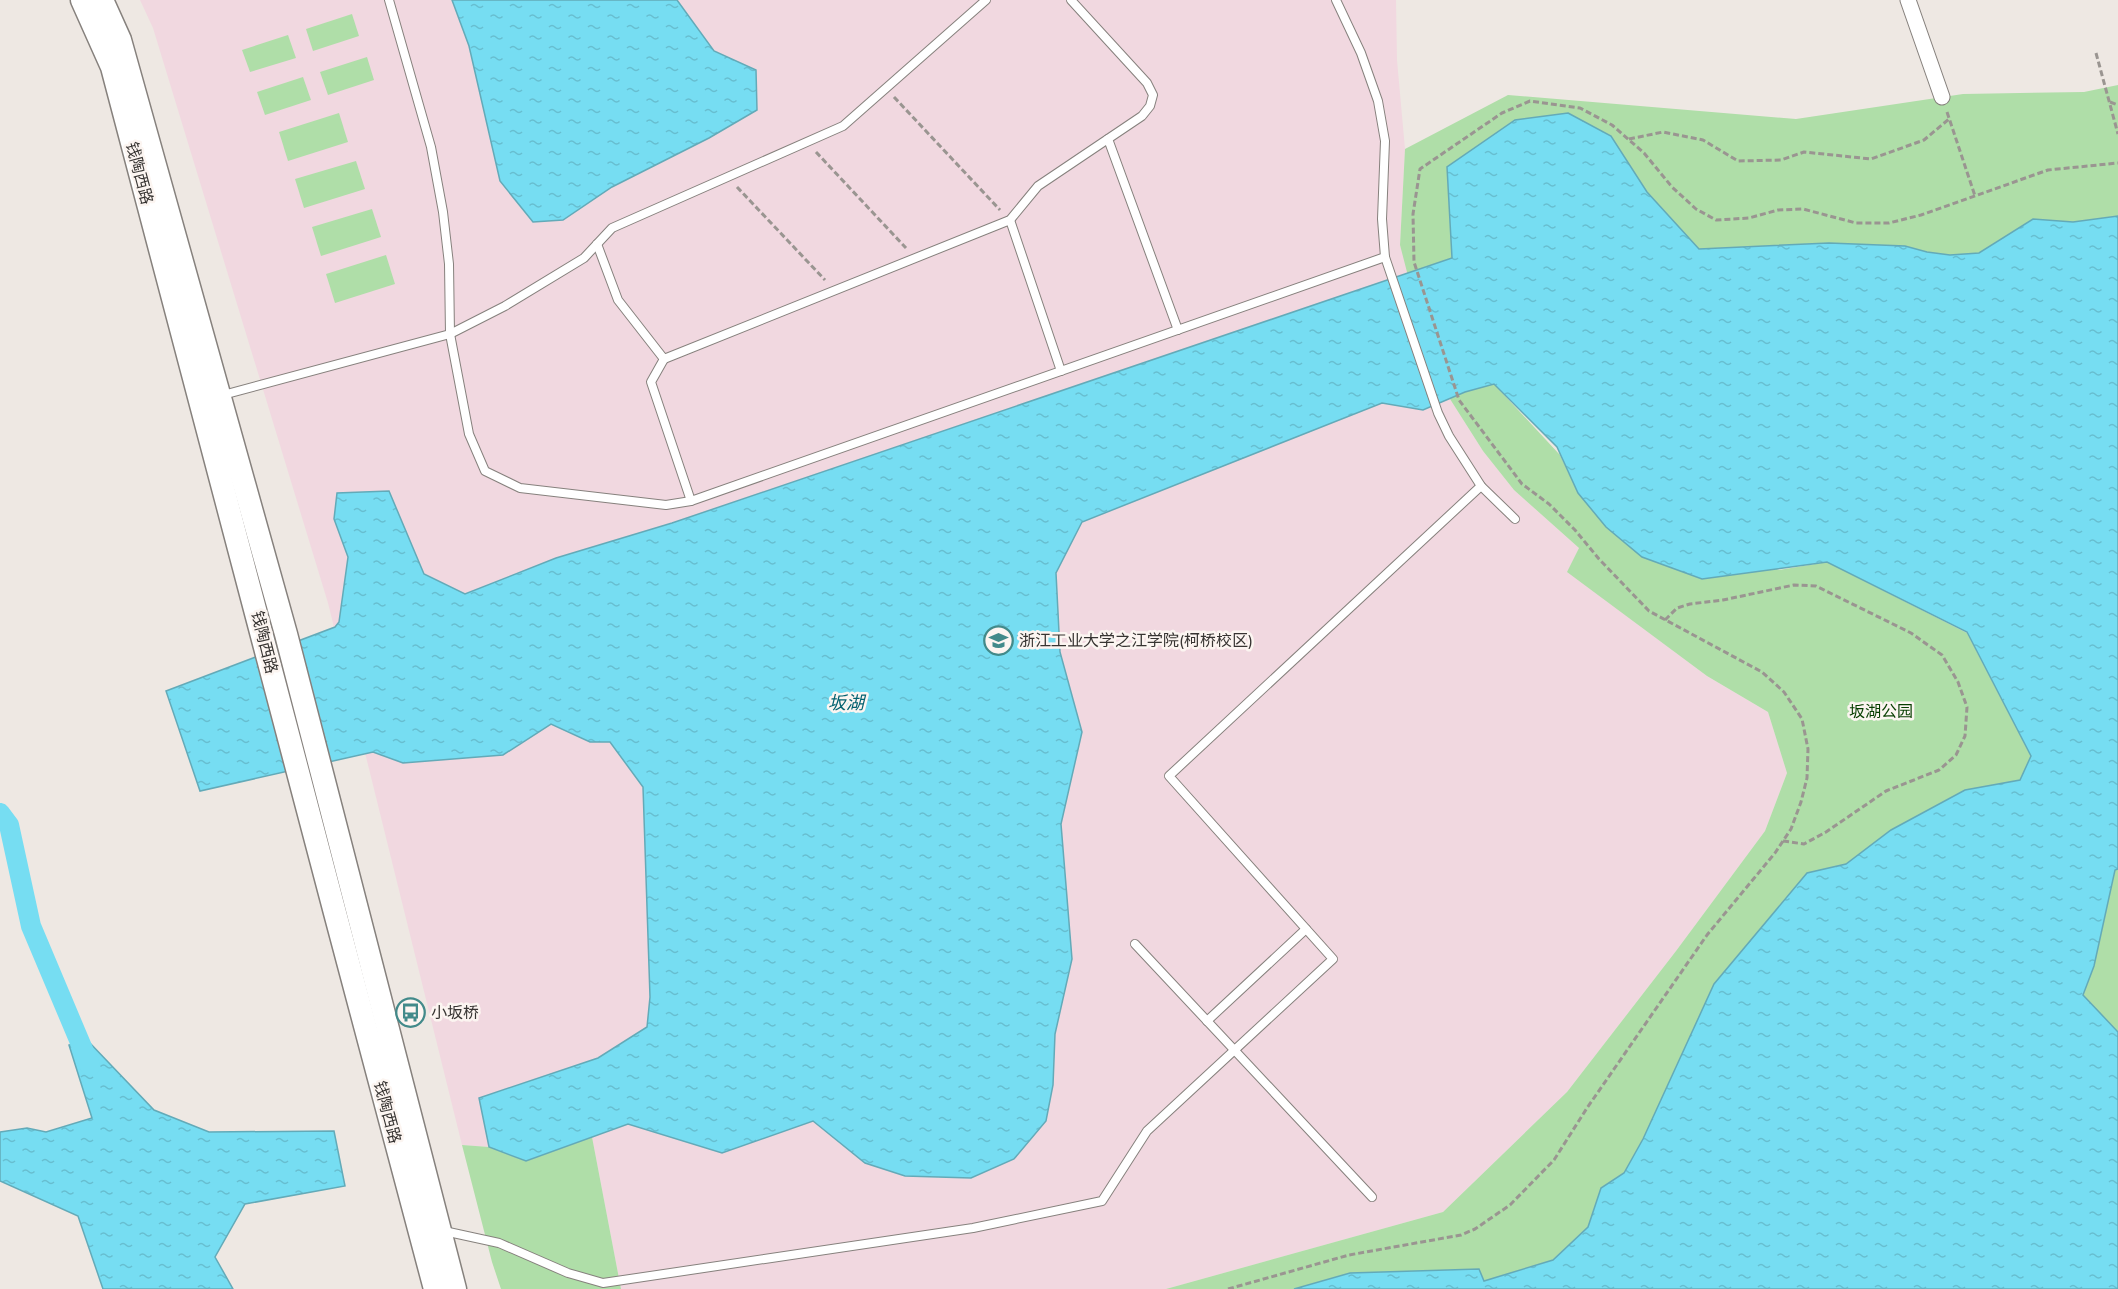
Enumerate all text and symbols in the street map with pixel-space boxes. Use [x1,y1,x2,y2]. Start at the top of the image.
street label: 钱陶西路 [122,139,158,207]
street label: 钱陶西路 [248,609,282,675]
school or university icon: 浙江工业大学之江学院(柯桥校区) [982,624,1014,656]
place label: 浙江工业大学之江学院(柯桥校区) [1019,630,1253,650]
water label: 坂湖 [828,691,867,714]
park label: 坂湖公园 [1849,701,1913,721]
bus stop icon: 小坂桥 [394,996,426,1028]
place label: 小坂桥 [431,1002,479,1022]
street label: 钱陶西路 [370,1078,406,1146]

